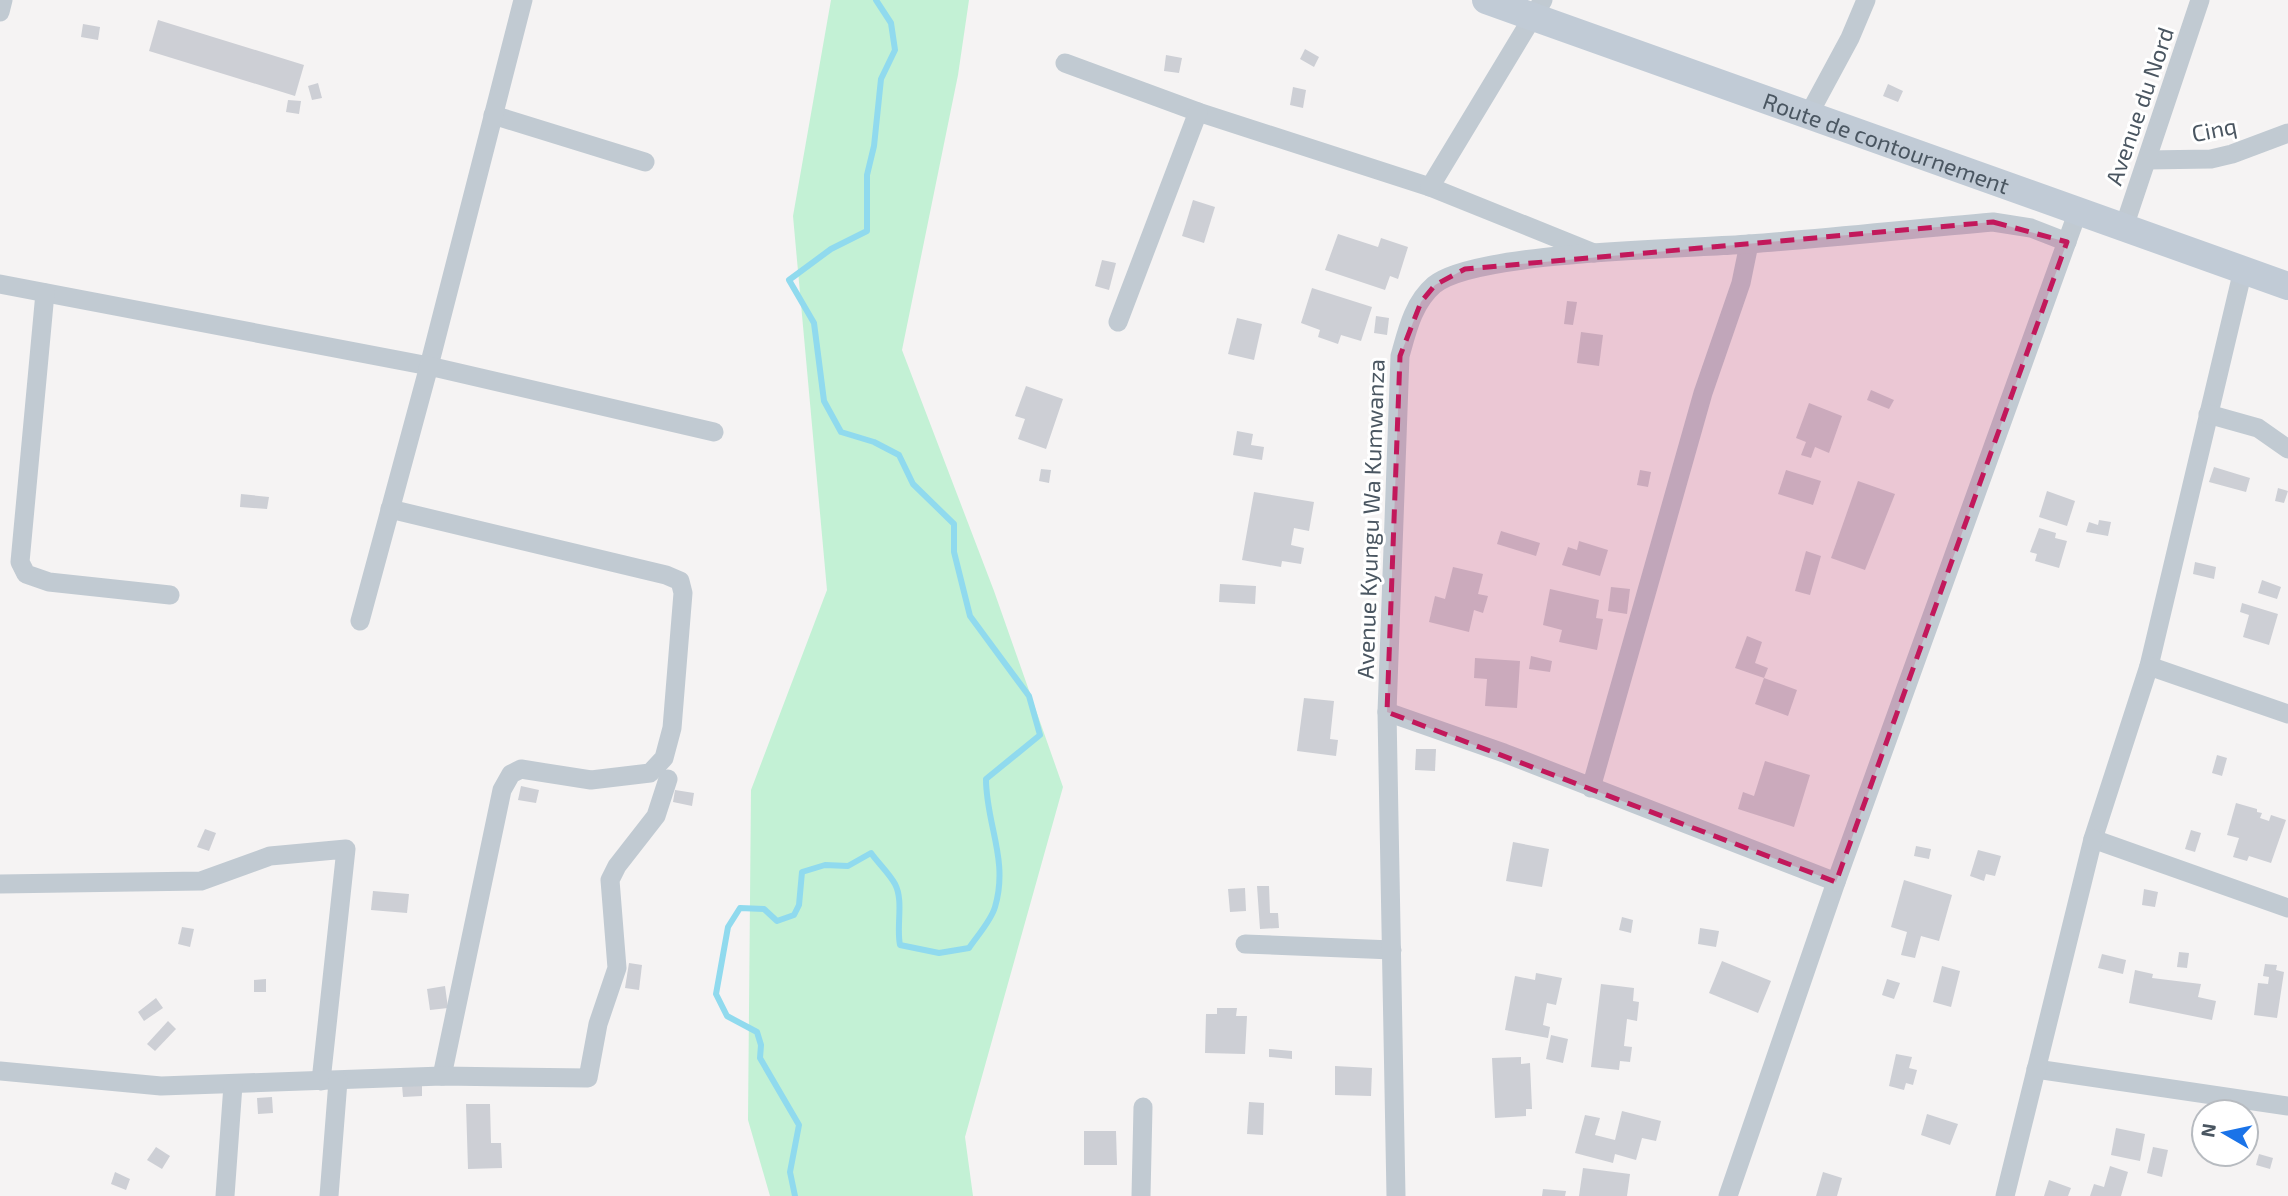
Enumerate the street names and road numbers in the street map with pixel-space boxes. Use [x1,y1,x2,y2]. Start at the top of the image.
street label: Avenue du Nord [2099,23,2179,189]
street label: Route de contournement [1759,86,2013,200]
street label: Cinq [2189,111,2239,147]
street label: Avenue Kyungu Wa Kumwanza [1350,359,1390,679]

